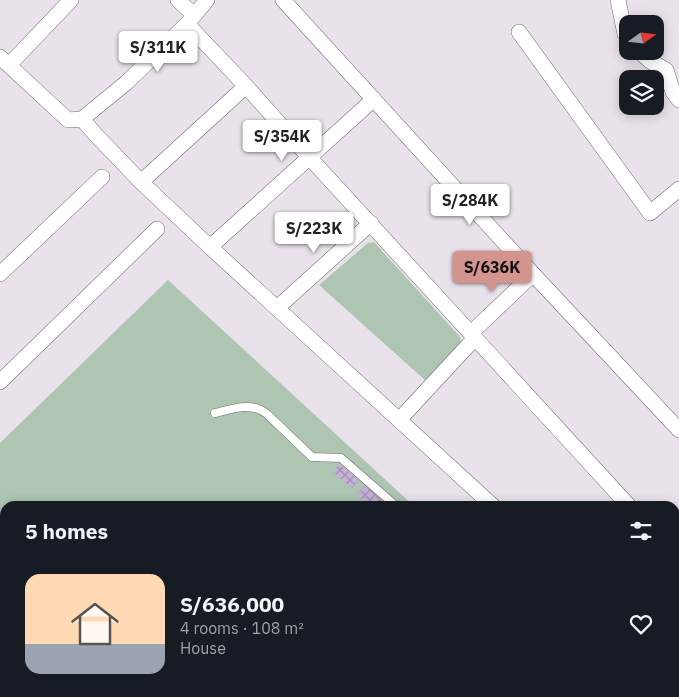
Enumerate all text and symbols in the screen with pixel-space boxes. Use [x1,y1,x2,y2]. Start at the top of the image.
north arrow [619,15,664,60]
map controls [619,15,664,115]
pin: S/311K [117,30,199,73]
text: S/311K [130,37,186,57]
button: layers [619,70,664,115]
pin: S/354K [241,120,323,162]
text: S/354K [254,126,310,146]
pin: S/284K [429,184,511,226]
text: S/284K [442,190,498,210]
pin: S/223K [273,212,355,254]
text: S/223K [286,218,342,238]
pin: S/636K [451,250,533,293]
text: S/636K [464,257,520,277]
text: 5 homes [25,517,108,545]
icon: filters [627,517,655,545]
text: S/636,000 [180,590,284,618]
icon: home [65,594,125,654]
icon: heart [627,610,655,638]
text: 4 rooms · 108 m² [180,618,304,638]
text: House [180,638,226,658]

